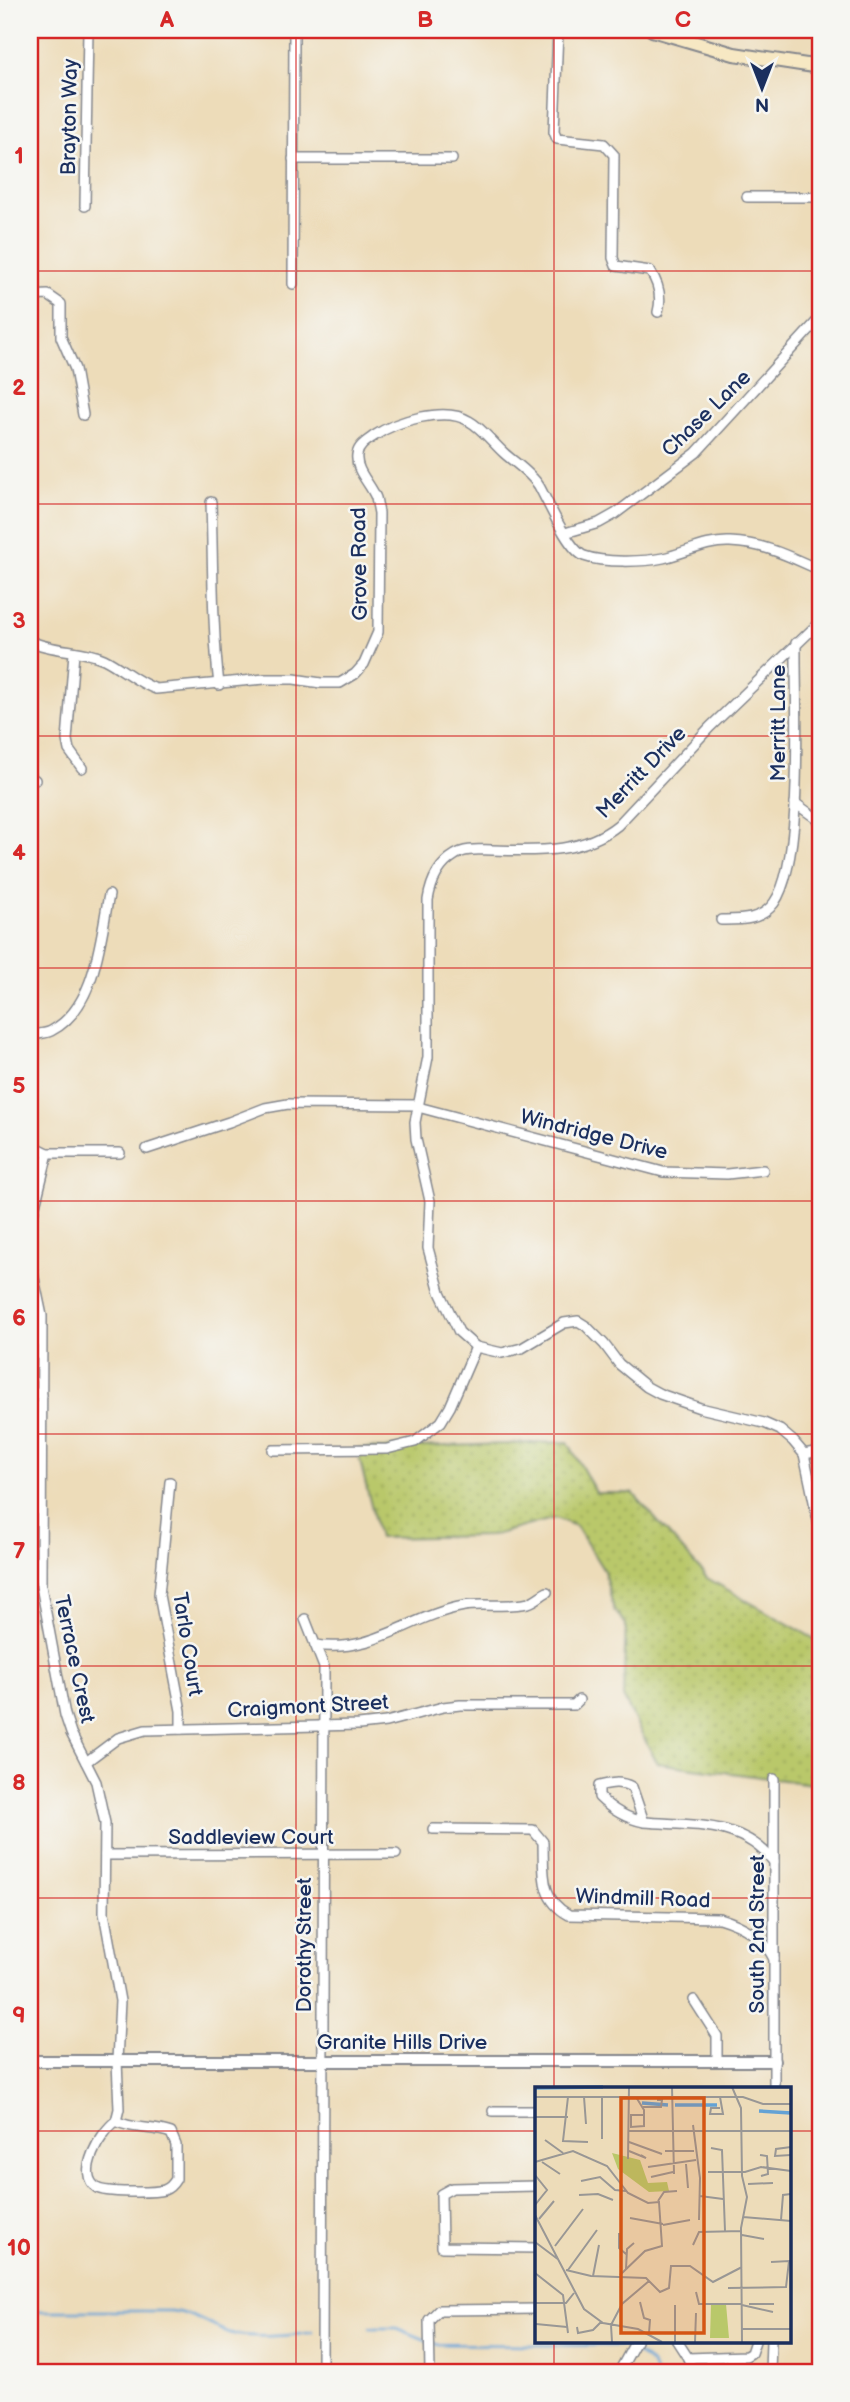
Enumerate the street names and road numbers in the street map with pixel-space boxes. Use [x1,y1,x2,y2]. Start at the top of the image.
street label: Brayton Way [56,58,83,176]
street label: Chase Lane [656,365,756,462]
street label: Grove Road [346,507,373,621]
street label: Merritt Lane [766,665,791,781]
street label: Merritt Drive [591,721,692,824]
street label: Windridge Drive [518,1104,670,1165]
street label: Tarlo Court [167,1590,208,1698]
street label: Terrace Crest [49,1593,100,1726]
street label: Craigmont Street [227,1690,390,1723]
street label: Saddleview Court [168,1825,334,1850]
street label: South 2nd Street [745,1854,770,2014]
street label: Dorothy Street [292,1877,317,2012]
street label: Windmill Road [575,1884,711,1913]
street label: Granite Hills Drive [317,2030,487,2055]

